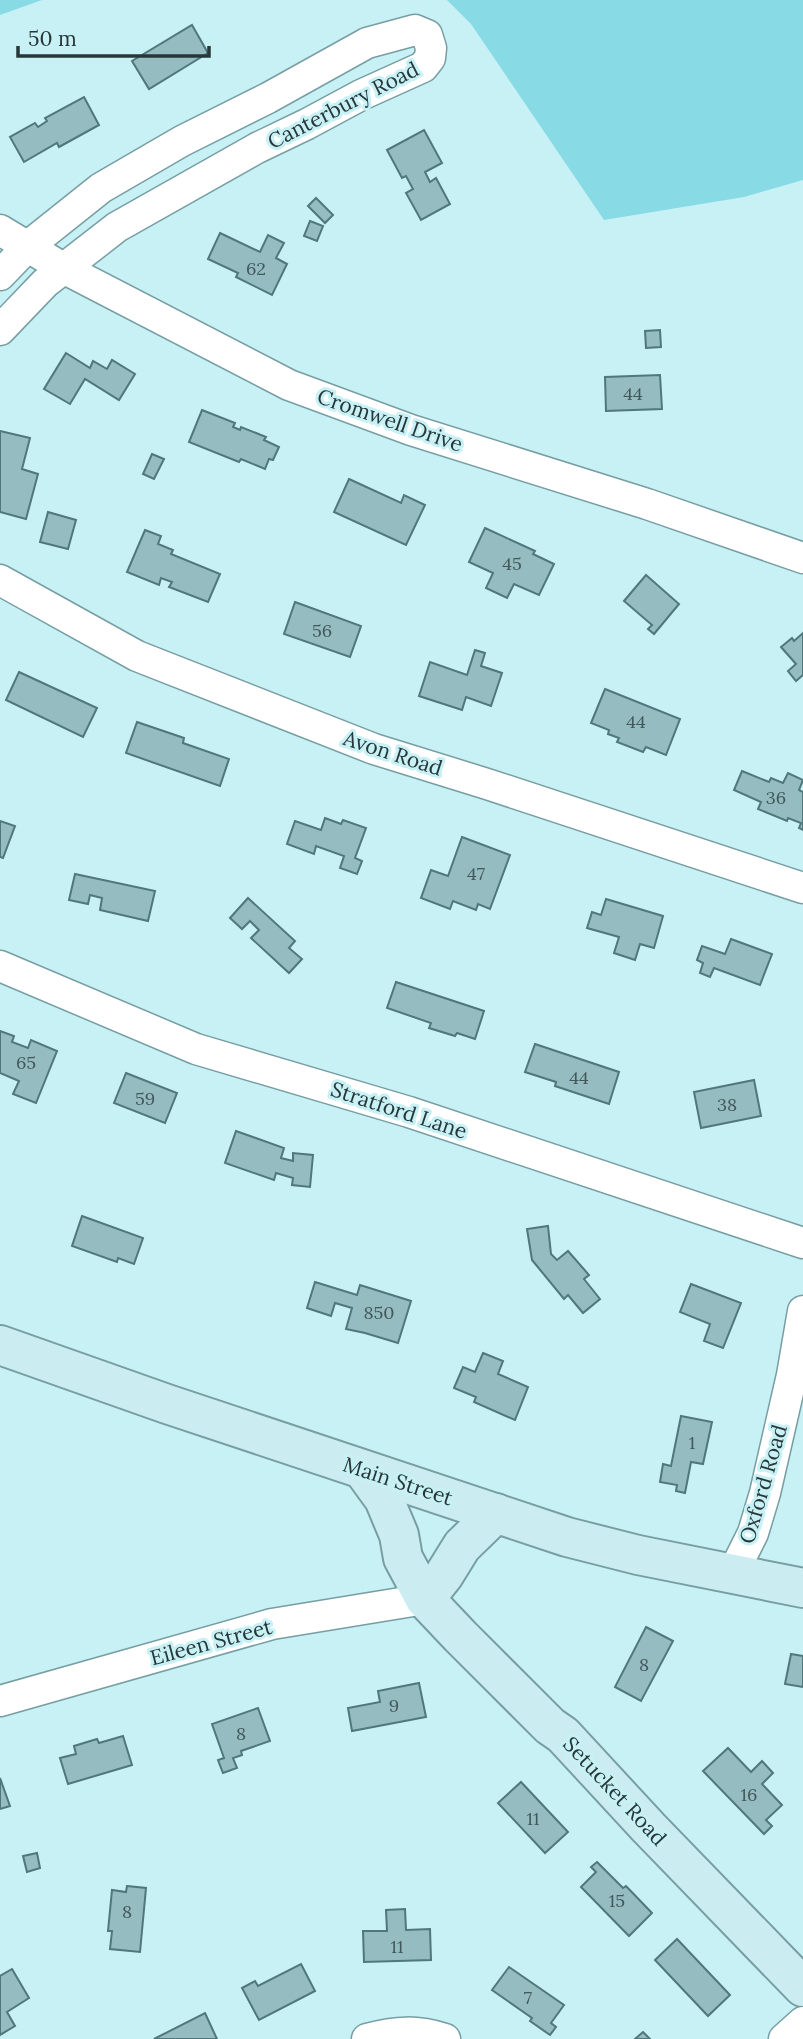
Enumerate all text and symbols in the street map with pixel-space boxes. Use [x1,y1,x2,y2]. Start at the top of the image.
scale bar [18,14,208,58]
text: 50 m [28,25,77,52]
street label: Canterbury Road [263,55,423,155]
house number: 62 [246,257,266,280]
street label: Cromwell Drive [314,382,466,458]
house number: 44 [623,382,643,405]
house number: 45 [502,552,522,575]
house number: 56 [312,619,332,642]
house number: 44 [626,710,646,733]
street label: Avon Road [339,724,446,782]
house number: 36 [766,786,786,809]
house number: 47 [467,862,485,885]
house number: 65 [16,1051,36,1074]
house number: 44 [569,1066,589,1089]
street label: Stratford Lane [327,1075,471,1145]
house number: 59 [135,1087,155,1110]
house number: 38 [717,1093,737,1116]
house number: 850 [363,1301,395,1324]
street label: Oxford Road [733,1421,793,1547]
house number: 1 [689,1431,695,1454]
street label: Main Street [340,1451,457,1512]
street label: Eileen Street [147,1613,276,1671]
house number: 8 [639,1653,649,1676]
house number: 9 [389,1694,399,1717]
house number: 8 [236,1722,246,1745]
street label: Setucket Road [557,1731,673,1851]
house number: 16 [741,1783,757,1806]
house number: 11 [526,1807,540,1830]
house number: 15 [609,1889,625,1912]
house number: 8 [122,1900,132,1923]
house number: 11 [390,1935,404,1958]
house number: 7 [524,1986,532,2009]

